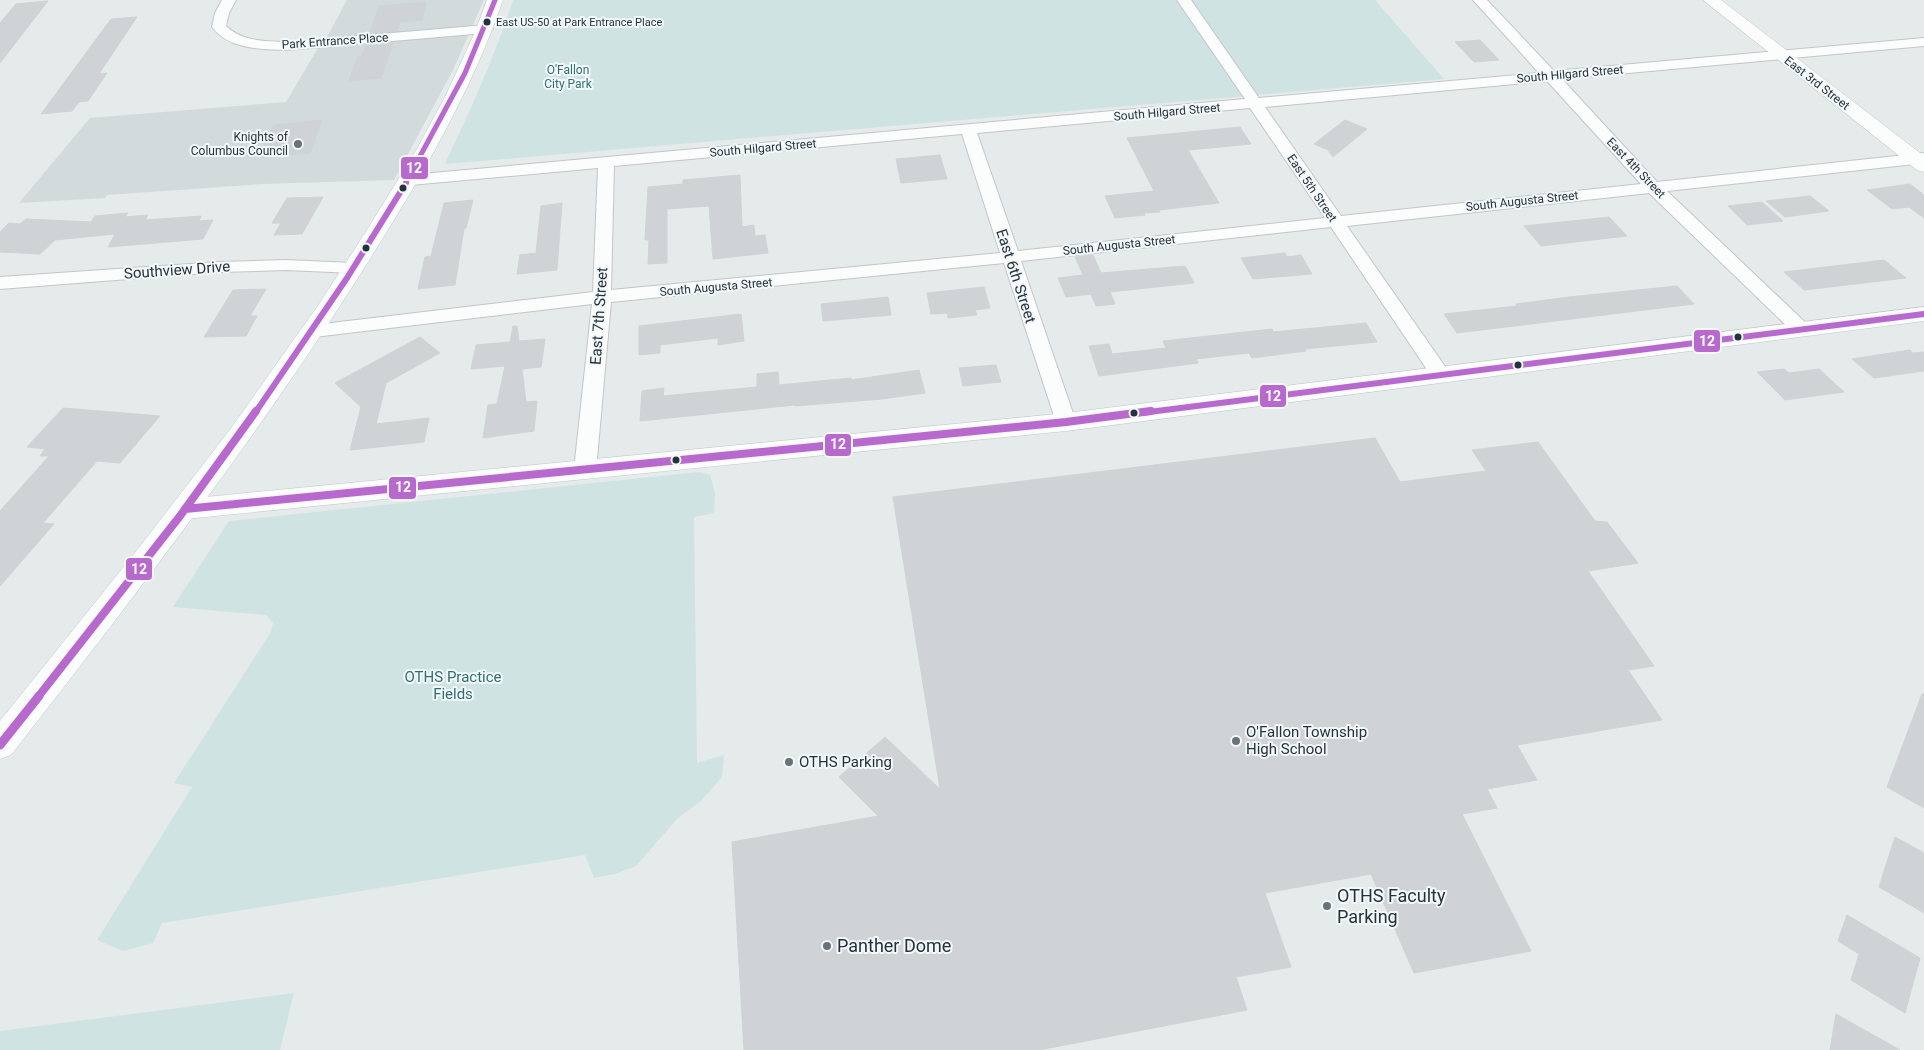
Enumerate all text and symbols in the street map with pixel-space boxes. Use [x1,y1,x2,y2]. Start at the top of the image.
place label: East US-50 at Park Entrance Place [496,16,662,29]
marker: East US-50 at Park Entrance Place [482,17,492,27]
street label: Park Entrance Place [281,30,389,52]
street label: East 3rd Street [1782,53,1852,113]
street label: South Hilgard Street [1516,62,1624,86]
park label: O'Fallon City Park [544,63,593,91]
street label: South Hilgard Street [1113,100,1221,124]
place label: Knights of Columbus Council [191,130,289,158]
street label: East 4th Street [1604,135,1668,201]
street label: South Hilgard Street [709,136,817,160]
marker: Knights of Columbus Council [292,138,304,150]
street label: East 5th Street [1284,152,1340,224]
line badge: 12 [400,156,429,180]
text: 12 [406,160,422,176]
unlabelled marker [398,183,408,193]
street label: South Augusta Street [1465,188,1579,214]
street label: East 6th Street [992,227,1040,325]
street label: South Augusta Street [1062,232,1176,258]
unlabelled marker [361,243,371,253]
street label: Southview Drive [123,257,231,283]
street label: East 7th Street [587,266,611,365]
street label: South Augusta Street [659,275,773,299]
line badge: 12 [1693,329,1721,353]
unlabelled marker [1733,332,1743,342]
text: 12 [1699,333,1715,349]
unlabelled marker [1513,360,1523,370]
line badge: 12 [1259,384,1287,408]
text: 12 [1265,388,1281,404]
unlabelled marker [1129,408,1139,418]
line badge: 12 [824,433,852,457]
text: 12 [830,436,846,452]
unlabelled marker [671,455,681,465]
line badge: 12 [388,476,417,500]
text: 12 [395,479,411,495]
line badge: 12 [125,557,153,581]
text: 12 [131,561,147,577]
park label: OTHS Practice Fields [404,668,502,703]
place label: O'Fallon Township High School [1246,723,1367,758]
marker: O'Fallon Township High School [1230,735,1242,747]
place label: OTHS Parking [799,753,892,771]
marker: OTHS Parking [783,756,795,768]
place label: OTHS Faculty Parking [1337,885,1446,927]
marker: OTHS Faculty Parking [1321,900,1333,912]
place label: Panther Dome [837,935,951,956]
marker: Panther Dome [821,940,833,952]

